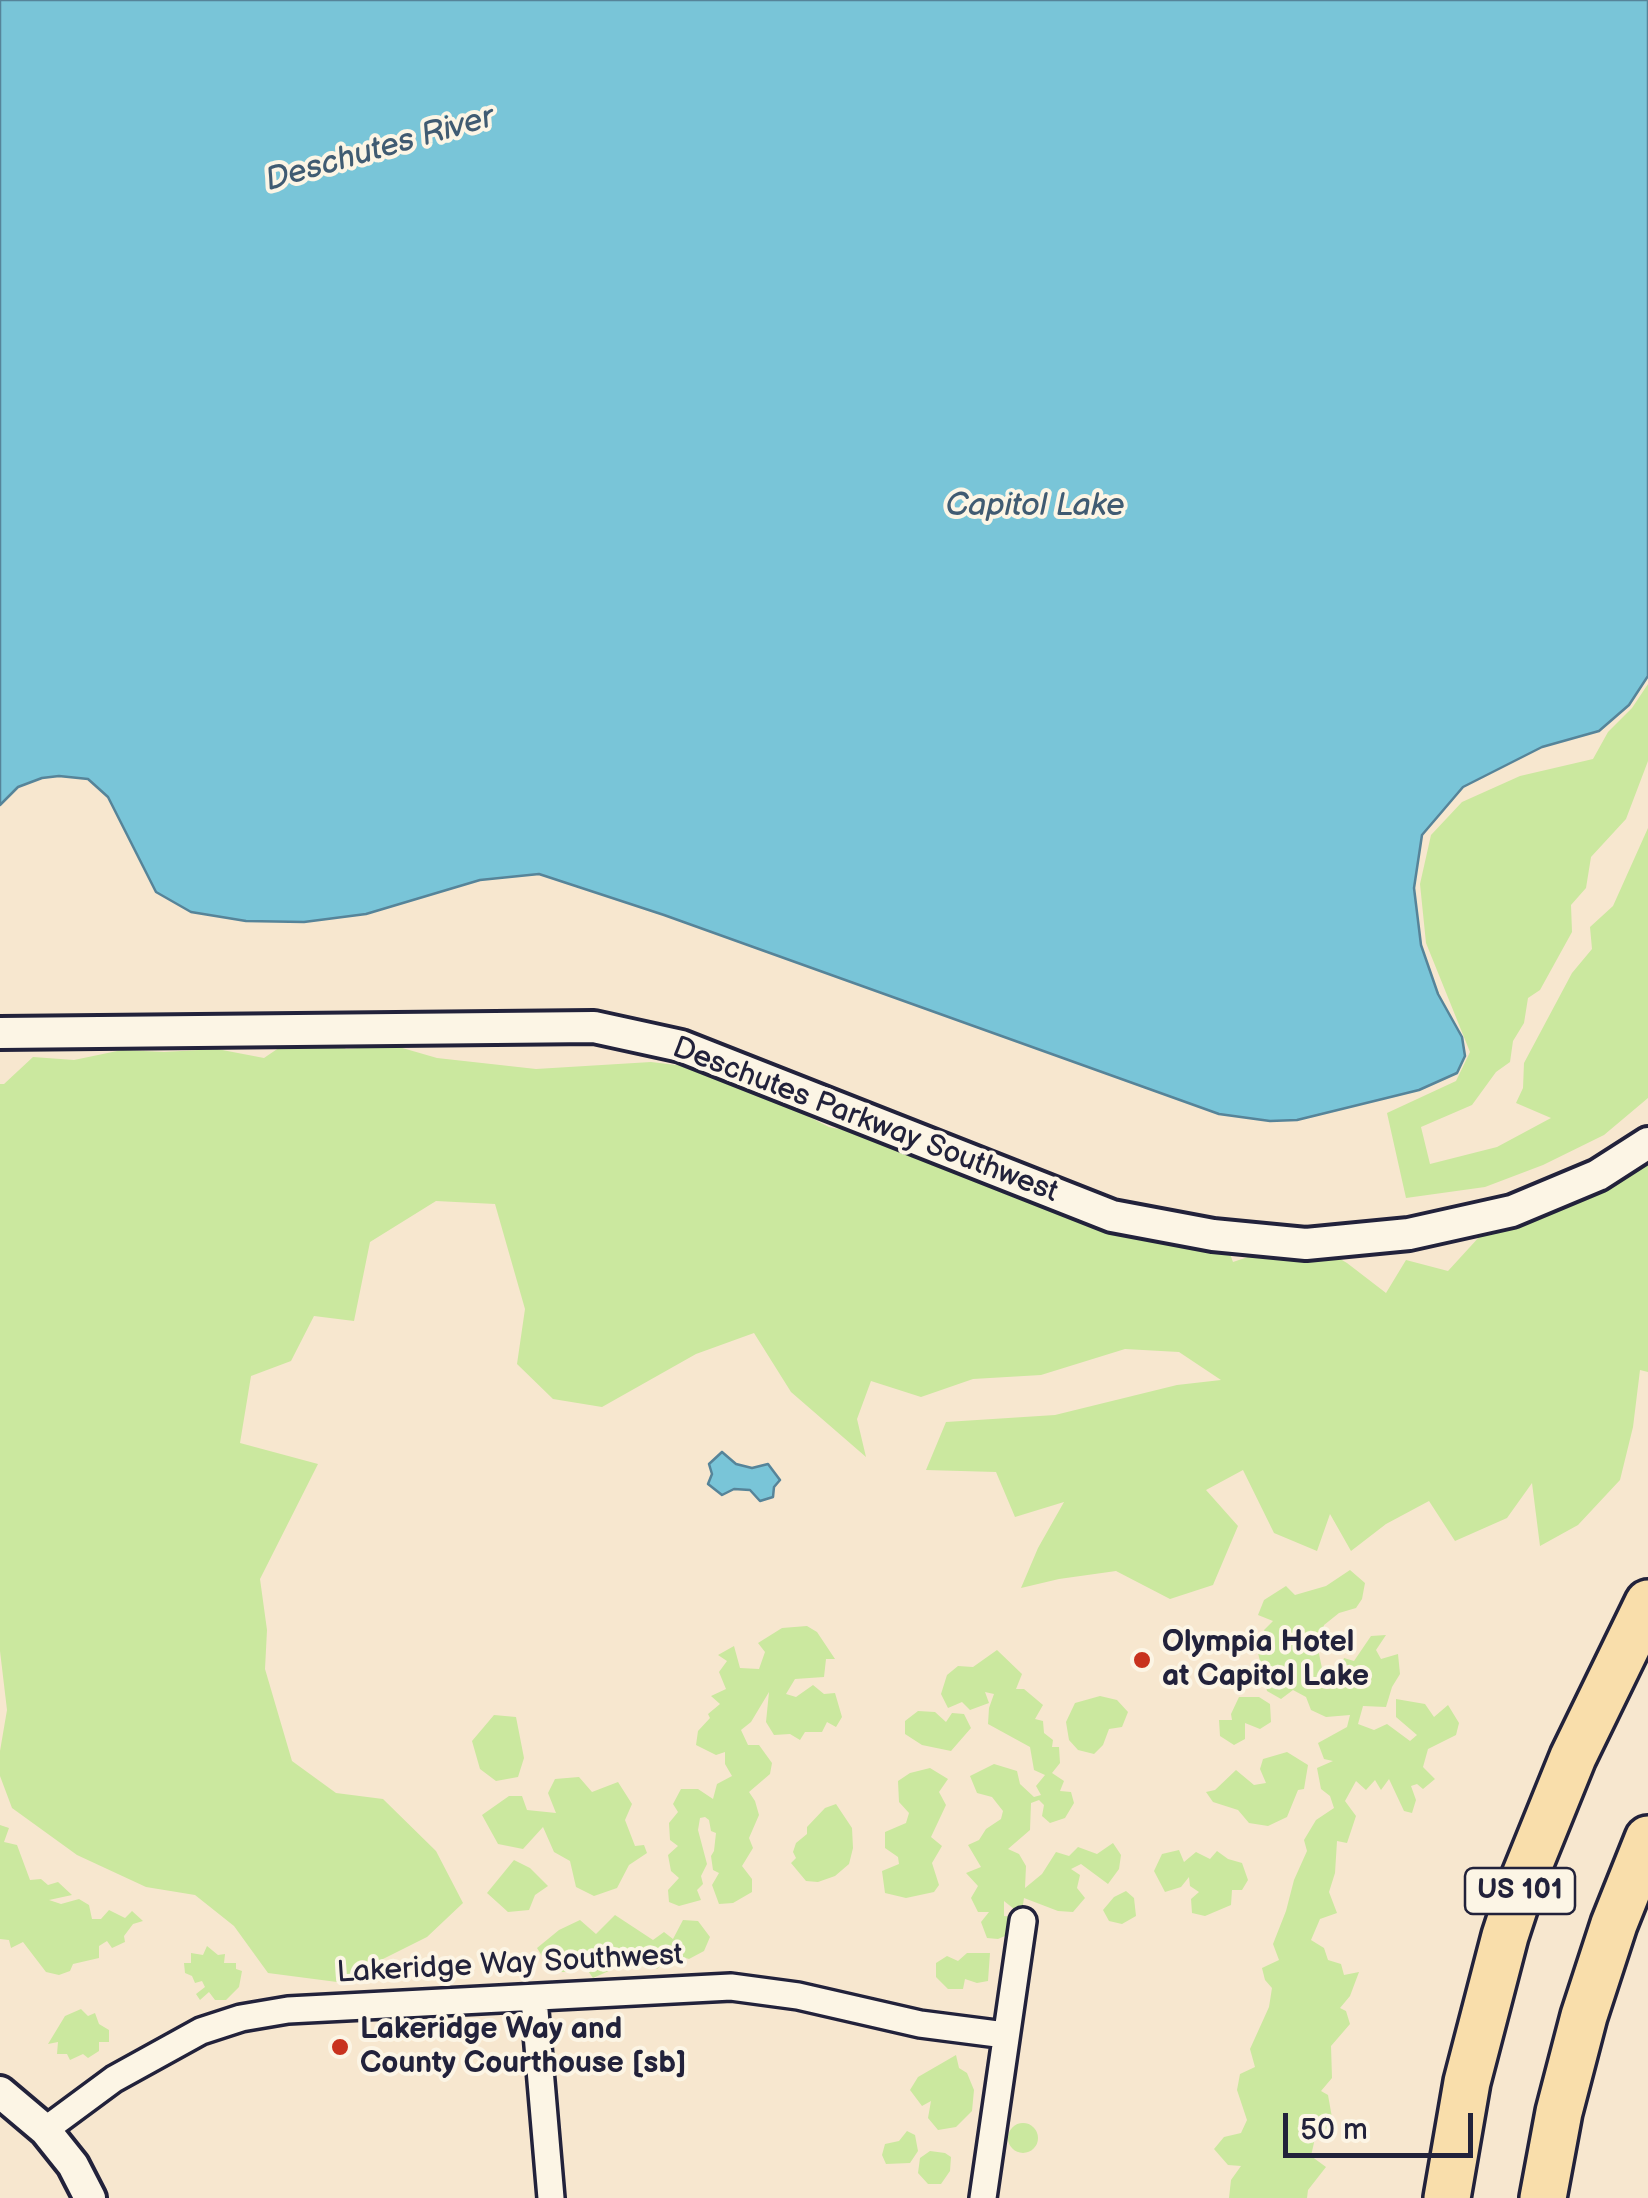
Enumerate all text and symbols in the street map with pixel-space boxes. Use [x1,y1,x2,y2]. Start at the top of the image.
water label: Deschutes River [261,99,499,201]
water label: Capitol Lake [945,488,1125,526]
street label: Deschutes Parkway Southwest [667,1031,1063,1211]
place label: Olympia Hotel at Capitol Lake [1162,1625,1369,1696]
marker: Olympia Hotel at Capitol Lake [1131,1649,1153,1671]
road number: US 101 [1465,1868,1575,1914]
street label: Lakeridge Way Southwest [336,1938,684,1992]
place label: Lakeridge Way and County Courthouse [sb] [360,2012,686,2082]
marker: Lakeridge Way and County Courthouse [sb] [329,2036,351,2058]
scale bar [1288,2093,1478,2155]
text: 50 m [1300,2112,1368,2148]

